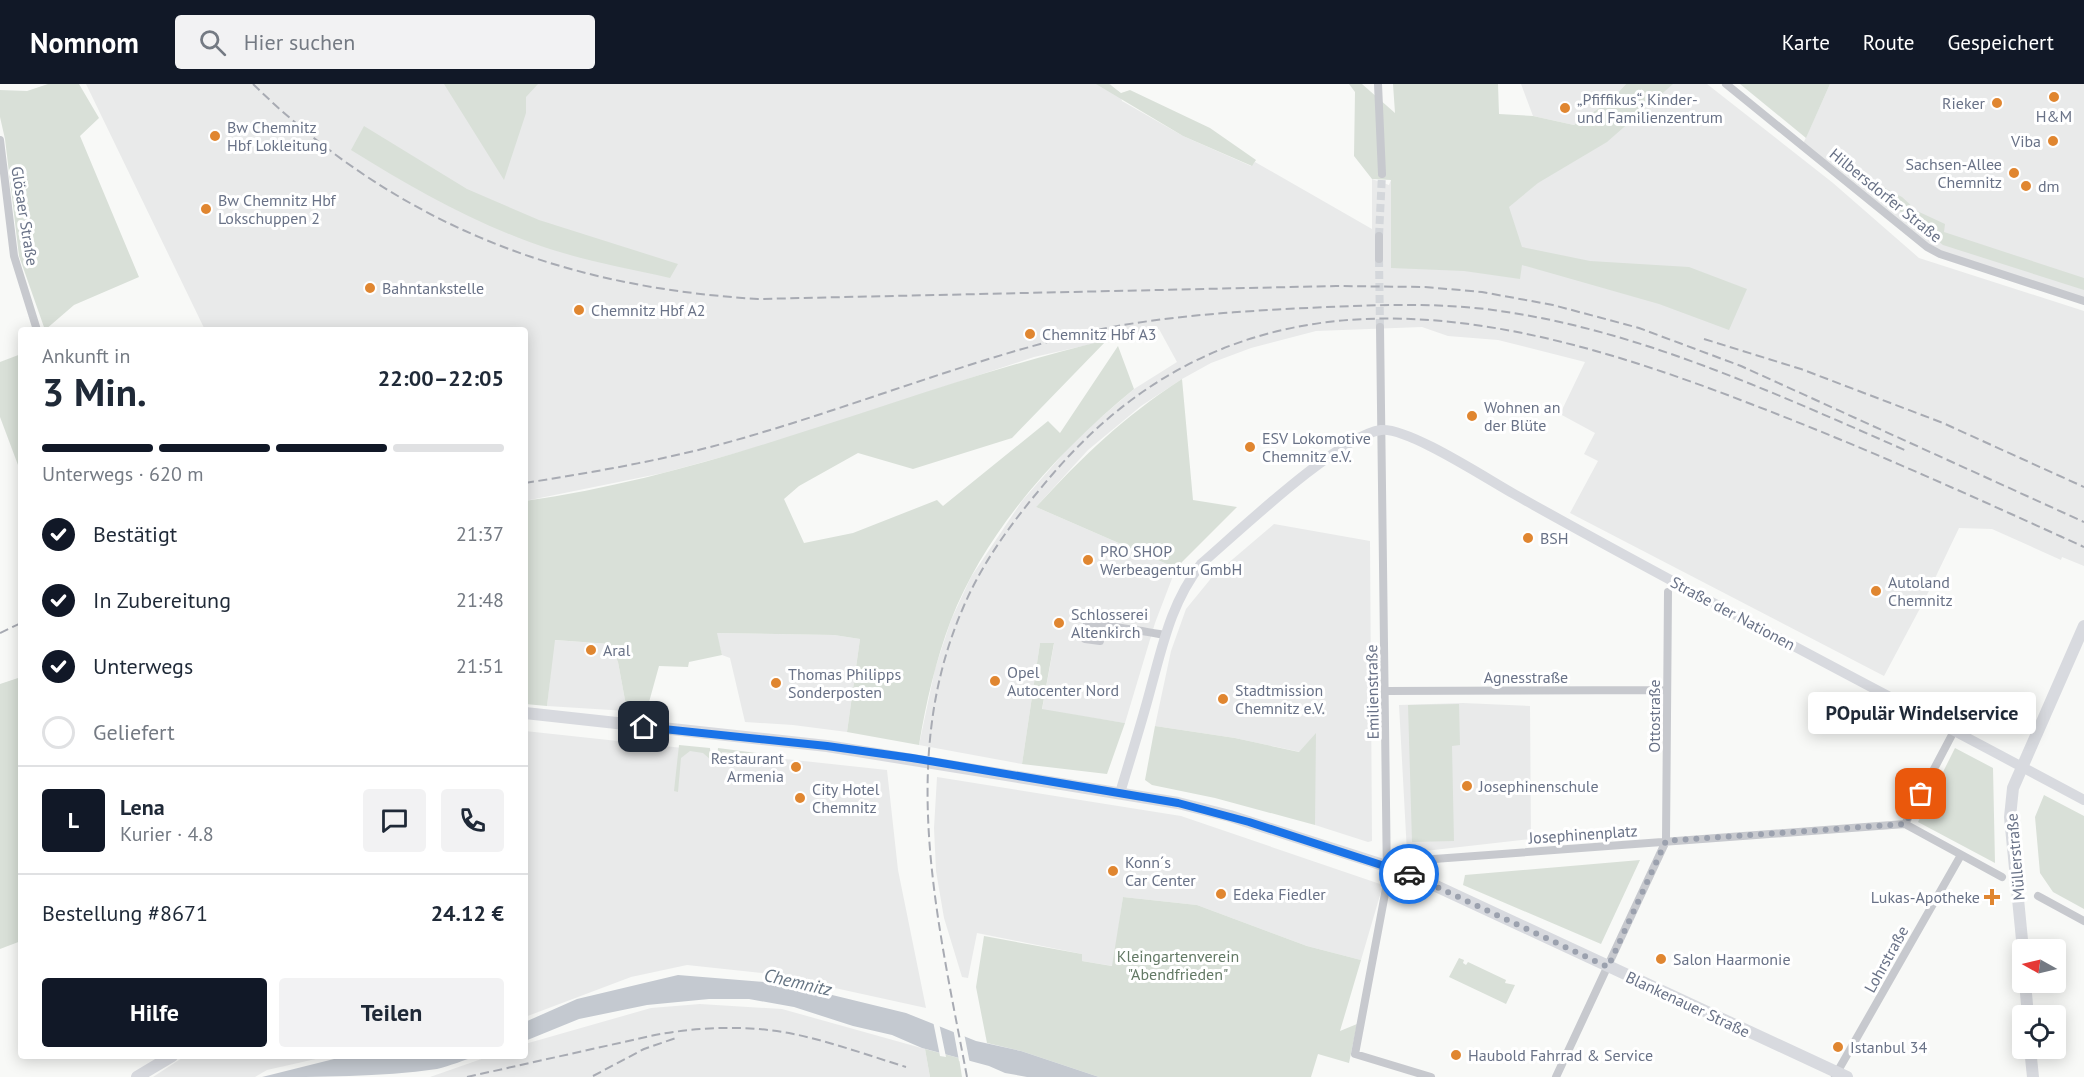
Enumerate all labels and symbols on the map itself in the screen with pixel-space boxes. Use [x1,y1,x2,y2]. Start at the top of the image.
place label: „Pfiffikus“, Kinder- und Familienzentrum [1577,89,1723,127]
marker: H&M [2047,90,2061,104]
place label: Rieker [1942,93,1986,113]
marker: Rieker [1990,96,2004,110]
marker: „Pfiffikus“, Kinder- und Familienzentrum [1558,101,1572,115]
place label: H&M [2036,106,2072,126]
place label: Bw Chemnitz Hbf Lokleitung [227,117,328,155]
marker: Bw Chemnitz Hbf Lokleitung [208,129,222,143]
place label: Viba [2010,131,2041,151]
marker: Viba [2046,134,2060,148]
street label: Hilbersdorfer Straße [1826,144,1946,246]
place label: Sachsen-Allee Chemnitz [1905,154,2002,192]
street label: Glösaer Straße [7,165,43,267]
marker: Sachsen-Allee Chemnitz [2007,166,2021,180]
place label: dm [2038,176,2060,196]
marker: dm [2019,179,2033,193]
place label: Bw Chemnitz Hbf Lokschuppen 2 [218,190,337,228]
marker: Bw Chemnitz Hbf Lokschuppen 2 [199,202,213,216]
place label: Bahntankstelle [382,278,484,298]
marker: Bahntankstelle [363,281,377,295]
place label: Chemnitz Hbf A2 [591,300,706,320]
marker: Chemnitz Hbf A2 [572,303,586,317]
place label: Chemnitz Hbf A3 [1042,324,1157,344]
marker: Chemnitz Hbf A3 [1023,327,1037,341]
place label: Wohnen an der Blüte [1484,397,1561,435]
marker: Wohnen an der Blüte [1465,409,1479,423]
place label: ESV Lokomotive Chemnitz e.V. [1262,428,1371,466]
marker: ESV Lokomotive Chemnitz e.V. [1243,440,1257,454]
place label: BSH [1540,528,1569,548]
marker: BSH [1521,531,1535,545]
place label: PRO SHOP Werbeagentur GmbH [1100,541,1242,579]
marker: PRO SHOP Werbeagentur GmbH [1081,553,1095,567]
street label: Straße der Nationen [1667,572,1799,654]
place label: Autoland Chemnitz [1888,572,1953,610]
marker: Autoland Chemnitz [1869,584,1883,598]
place label: Schlosserei Altenkirch [1071,604,1148,642]
marker: Schlosserei Altenkirch [1052,616,1066,630]
place label: Aral [603,640,631,660]
marker: Aral [584,643,598,657]
street label: Emilienstraße [1361,644,1383,740]
place label: Opel Autocenter Nord [1007,662,1119,700]
place label: Thomas Philipps Sonderposten [788,664,901,702]
street label: Agnesstraße [1484,667,1568,687]
marker: Opel Autocenter Nord [988,674,1002,688]
marker: Thomas Philipps Sonderposten [769,676,783,690]
street label: Ottostraße [1644,679,1664,753]
place label: Stadtmission Chemnitz e.V. [1235,680,1325,718]
marker: Stadtmission Chemnitz e.V. [1216,692,1230,706]
callout: POpulär Windelservice [1807,692,2035,734]
pin [618,701,669,752]
place label: Restaurant Armenia [711,748,785,786]
marker: Restaurant Armenia [789,760,803,774]
pin [1895,768,1946,819]
place label: Josephinenschule [1478,776,1599,796]
place label: City Hotel Chemnitz [812,779,880,817]
marker: Josephinenschule [1460,779,1474,793]
marker: City Hotel Chemnitz [793,791,807,805]
street label: Müllerstraße [2001,813,2029,901]
street label: Josephinenplatz [1527,820,1638,848]
courier [1379,844,1439,904]
place label: Konn´s Car Center [1125,852,1196,890]
marker: Konn´s Car Center [1106,864,1120,878]
place label: Edeka Fiedler [1233,884,1326,904]
marker: Edeka Fiedler [1214,887,1228,901]
place label: Lukas-Apotheke [1871,887,1980,907]
marker: Lukas-Apotheke [1985,890,1999,904]
street label: Lohrstraße [1860,922,1912,996]
north arrow [2012,939,2066,993]
park label: Kleingartenverein "Abendfrieden" [1117,946,1239,984]
place label: Salon Haarmonie [1673,949,1791,969]
marker: Salon Haarmonie [1654,952,1668,966]
water label: Chemnitz [762,963,834,1001]
street label: Blankenauer Straße [1623,967,1753,1041]
place label: Istanbul 34 [1850,1037,1927,1057]
marker: Istanbul 34 [1831,1040,1845,1054]
place label: Haubold Fahrrad & Service [1468,1045,1653,1065]
marker: Haubold Fahrrad & Service [1449,1048,1463,1062]

